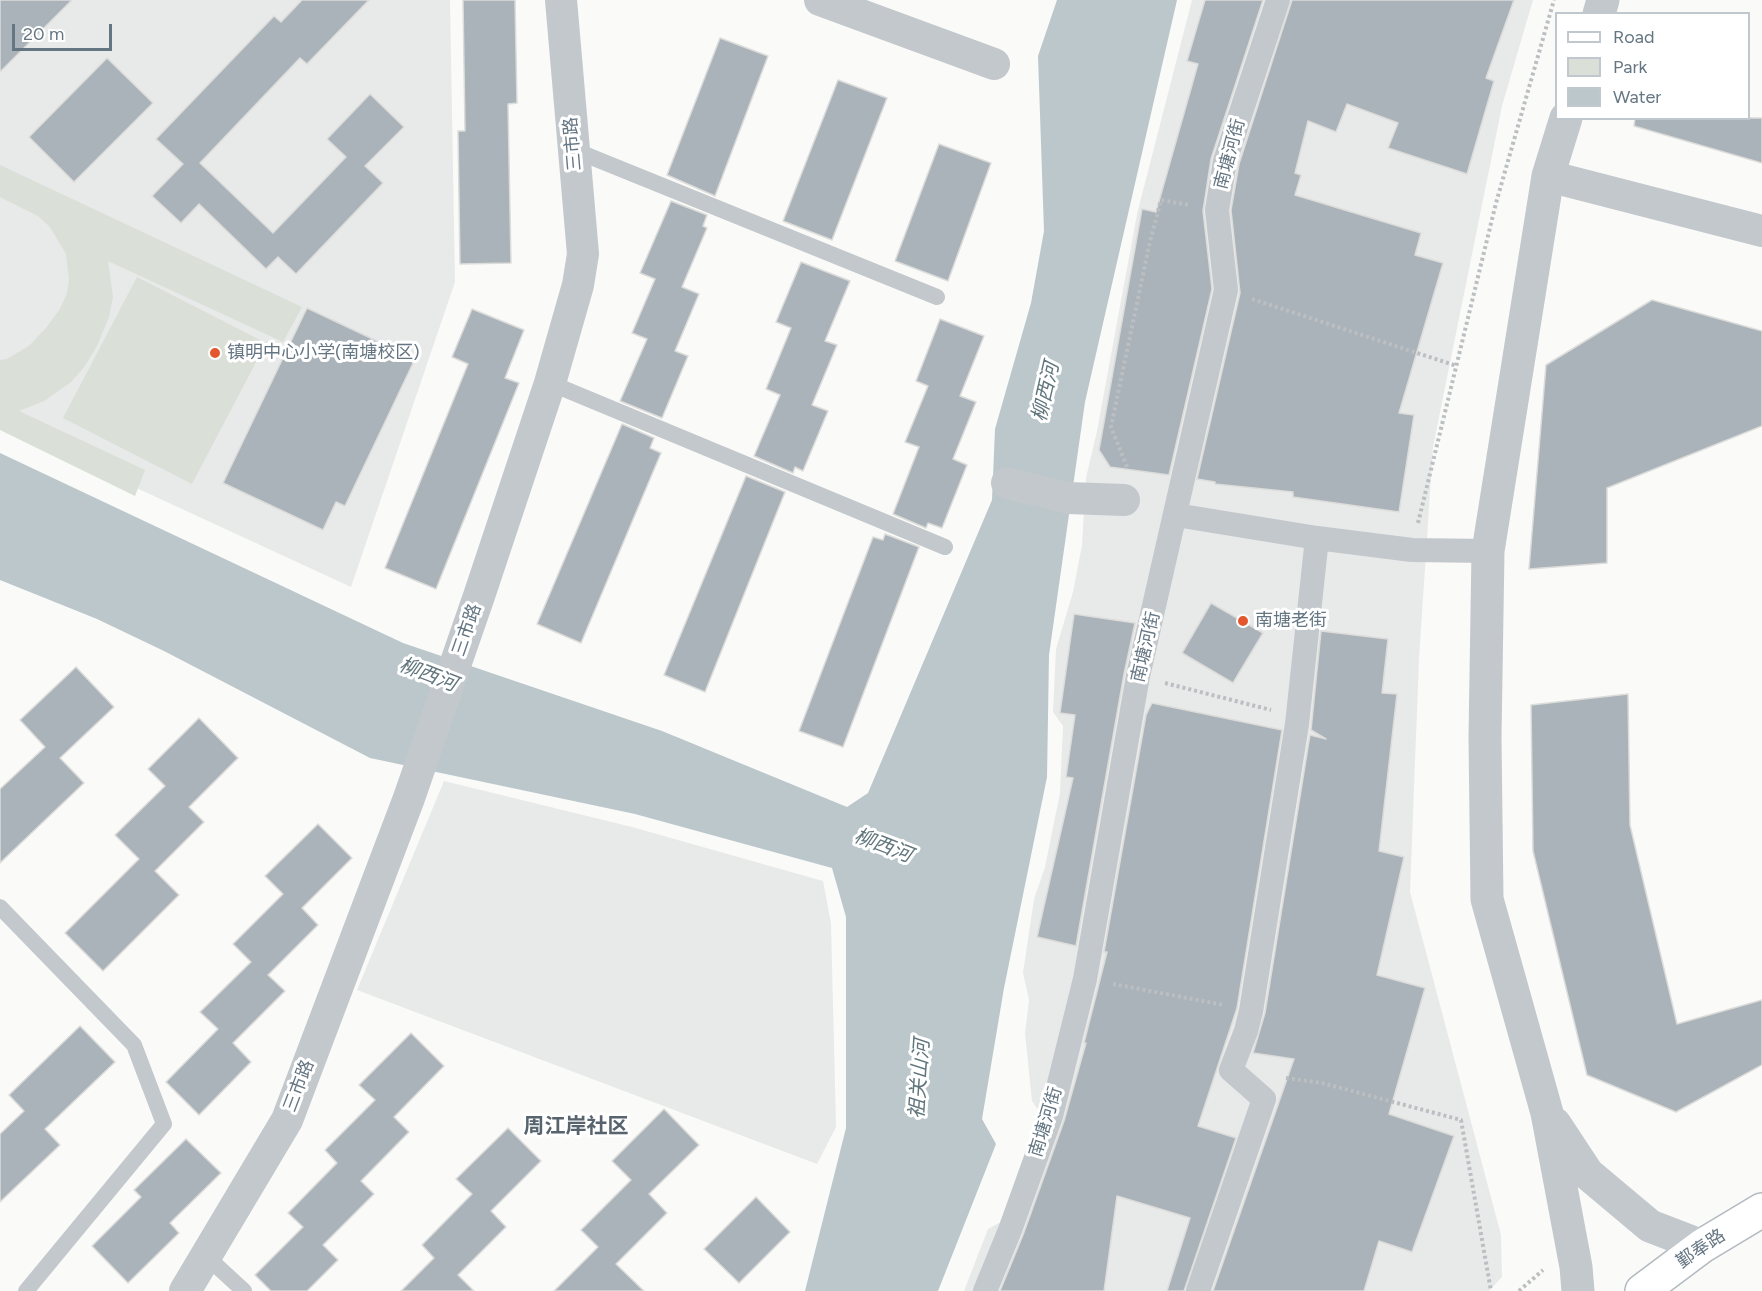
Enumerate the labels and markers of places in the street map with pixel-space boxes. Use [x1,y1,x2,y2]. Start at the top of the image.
place label: 镇明中心小学(南塘校区) [227,342,420,364]
marker: 镇明中心小学(南塘校区) [208,346,222,360]
place label: 南塘老街 [1255,610,1327,632]
marker: 南塘老街 [1236,614,1250,628]

